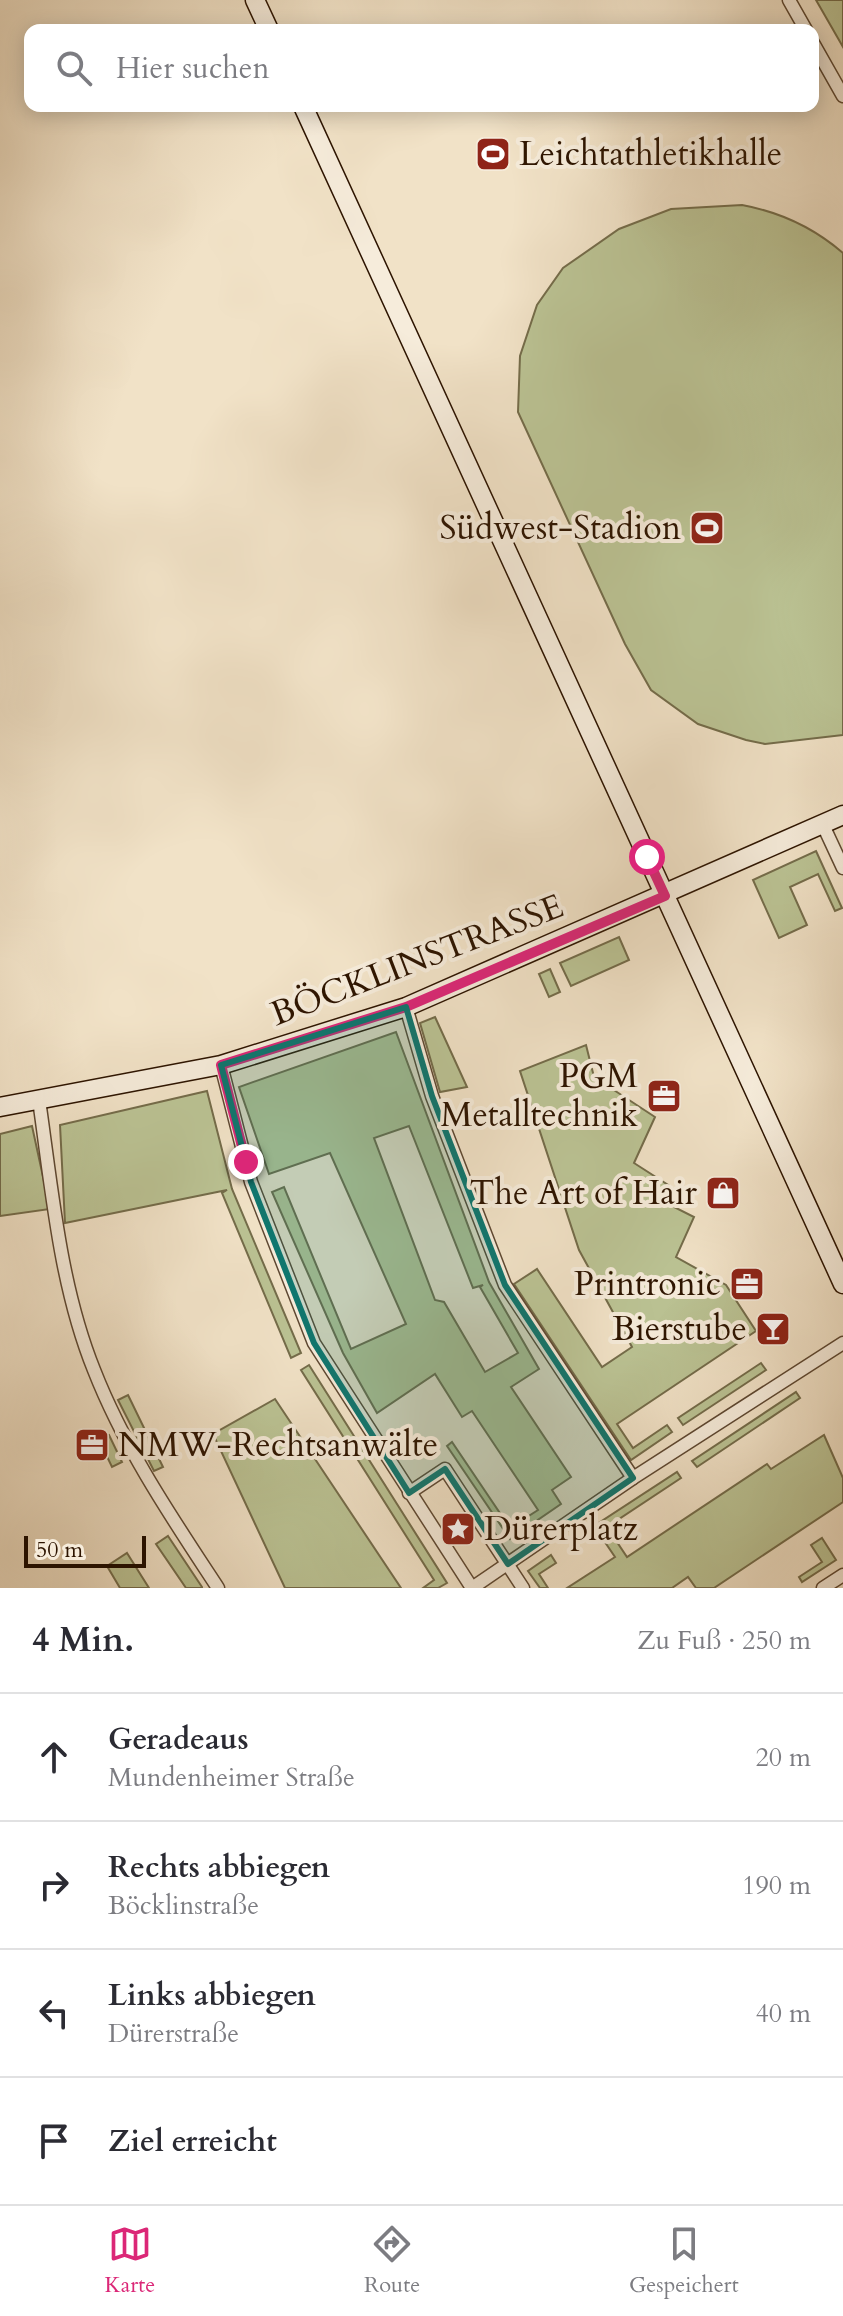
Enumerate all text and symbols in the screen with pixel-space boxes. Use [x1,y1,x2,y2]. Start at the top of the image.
search box [24,24,819,112]
icon: search [52,46,96,90]
text: Hier suchen [116,48,269,89]
place label: Leichtathletikhalle [519,131,782,177]
sports icon: Leichtathletikhalle [474,135,512,173]
place label: Südwest-Stadion [439,505,681,551]
sports icon: Südwest-Stadion [688,509,726,547]
route start [629,839,665,875]
street label: BÖCKLINSTRASSE [264,883,570,1037]
place label: PGM Metalltechnik [440,1053,639,1138]
office icon: PGM Metalltechnik [645,1077,683,1115]
route end [228,1144,264,1180]
place label: The Art of Hair [469,1170,698,1216]
shop icon: The Art of Hair [704,1174,742,1212]
place label: Printronic [574,1261,721,1307]
office icon: Printronic [728,1265,766,1303]
place label: Bierstube [612,1306,747,1352]
bar icon: Bierstube [754,1310,792,1348]
place label: NMW-Rechtsanwälte [118,1422,438,1468]
office icon: NMW-Rechtsanwälte [73,1426,111,1464]
place label: Dürerplatz [484,1506,638,1552]
place icon: Dürerplatz [439,1510,477,1548]
scale bar [24,1532,146,1568]
text: 50 m [36,1535,83,1565]
text: 4 Min. [32,1617,134,1663]
text: Zu Fuß · 250 m [637,1623,811,1658]
text: Geradeaus [108,1719,249,1760]
icon: ahead [32,1735,76,1779]
text: 20 m [755,1740,811,1775]
text: Mundenheimer Straße [108,1760,355,1795]
text: Rechts abbiegen [108,1847,330,1888]
icon: right [32,1863,76,1907]
text: 190 m [742,1868,811,1903]
text: Böcklinstraße [108,1888,259,1923]
text: Links abbiegen [108,1975,316,2016]
icon: left [32,1991,76,2035]
text: 40 m [755,1996,811,2031]
text: Dürerstraße [108,2016,239,2051]
icon: arrive [32,2119,76,2163]
text: Ziel erreicht [108,2121,277,2162]
tab: Karte [104,2222,155,2300]
tab: Route [364,2222,420,2300]
tab: Gespeichert [629,2222,739,2300]

